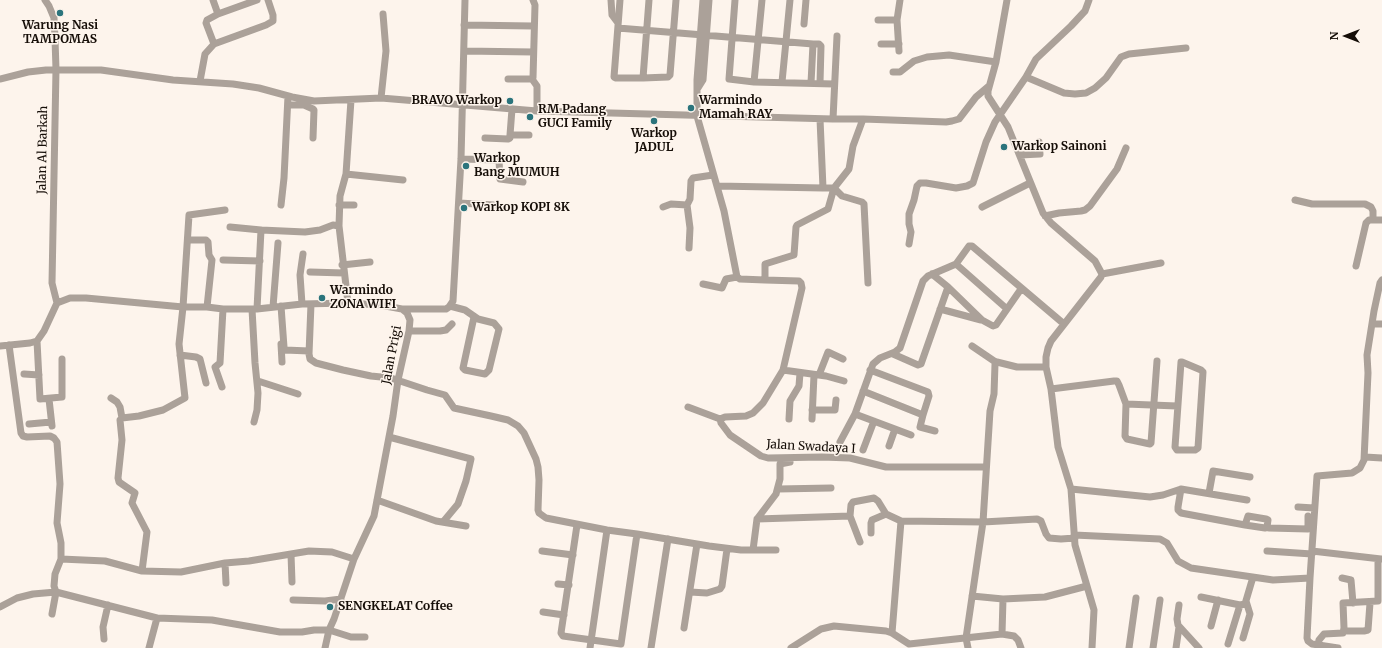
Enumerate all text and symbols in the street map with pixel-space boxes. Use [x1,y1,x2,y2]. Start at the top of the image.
marker: Warung Nasi TAMPOMAS [55,8,65,18]
north arrow [1326,16,1366,56]
place label: Warung Nasi TAMPOMAS [22,19,98,47]
text: N [1327,32,1341,40]
place label: BRAVO Warkop [411,94,502,108]
place label: Warmindo Mamah RAY [699,94,772,122]
marker: BRAVO Warkop [505,96,515,106]
place label: RM Padang GUCI Family [538,103,612,131]
marker: Warmindo Mamah RAY [686,103,696,113]
street label: Jalan Al Barkah [35,106,51,194]
marker: RM Padang GUCI Family [525,112,535,122]
marker: Warkop JADUL [649,116,659,126]
place label: Warkop JADUL [631,127,677,155]
place label: Warkop Sainoni [1012,140,1107,154]
marker: Warkop Sainoni [999,142,1009,152]
place label: Warkop Bang MUMUH [474,152,560,180]
marker: Warkop Bang MUMUH [461,161,471,171]
place label: Warkop KOPI 8K [472,201,570,215]
marker: Warkop KOPI 8K [459,203,469,213]
place label: Warmindo ZONA WIFI [330,284,396,312]
marker: Warmindo ZONA WIFI [317,293,327,303]
street label: Jalan Prigi [379,324,405,386]
street label: Jalan Swadaya I [766,437,856,457]
place label: SENGKELAT Coffee [338,600,453,614]
marker: SENGKELAT Coffee [325,602,335,612]

